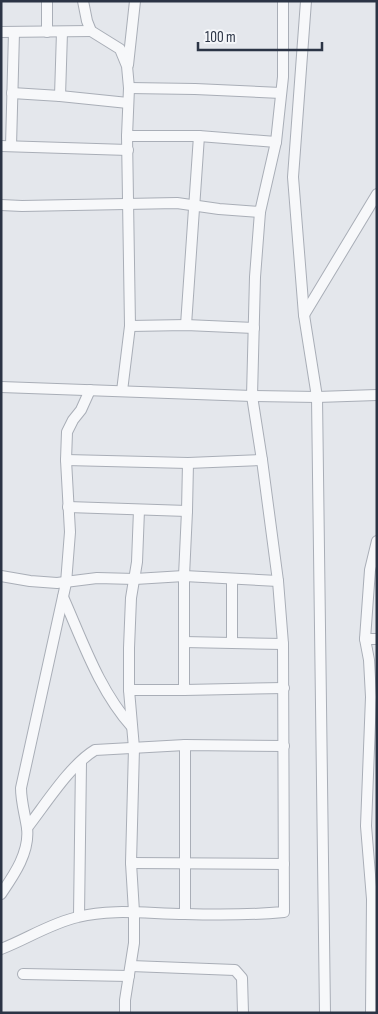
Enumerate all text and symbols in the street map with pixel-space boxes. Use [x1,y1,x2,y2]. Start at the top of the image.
scale bar [198,20,322,52]
text: 100 m [205,28,236,47]

